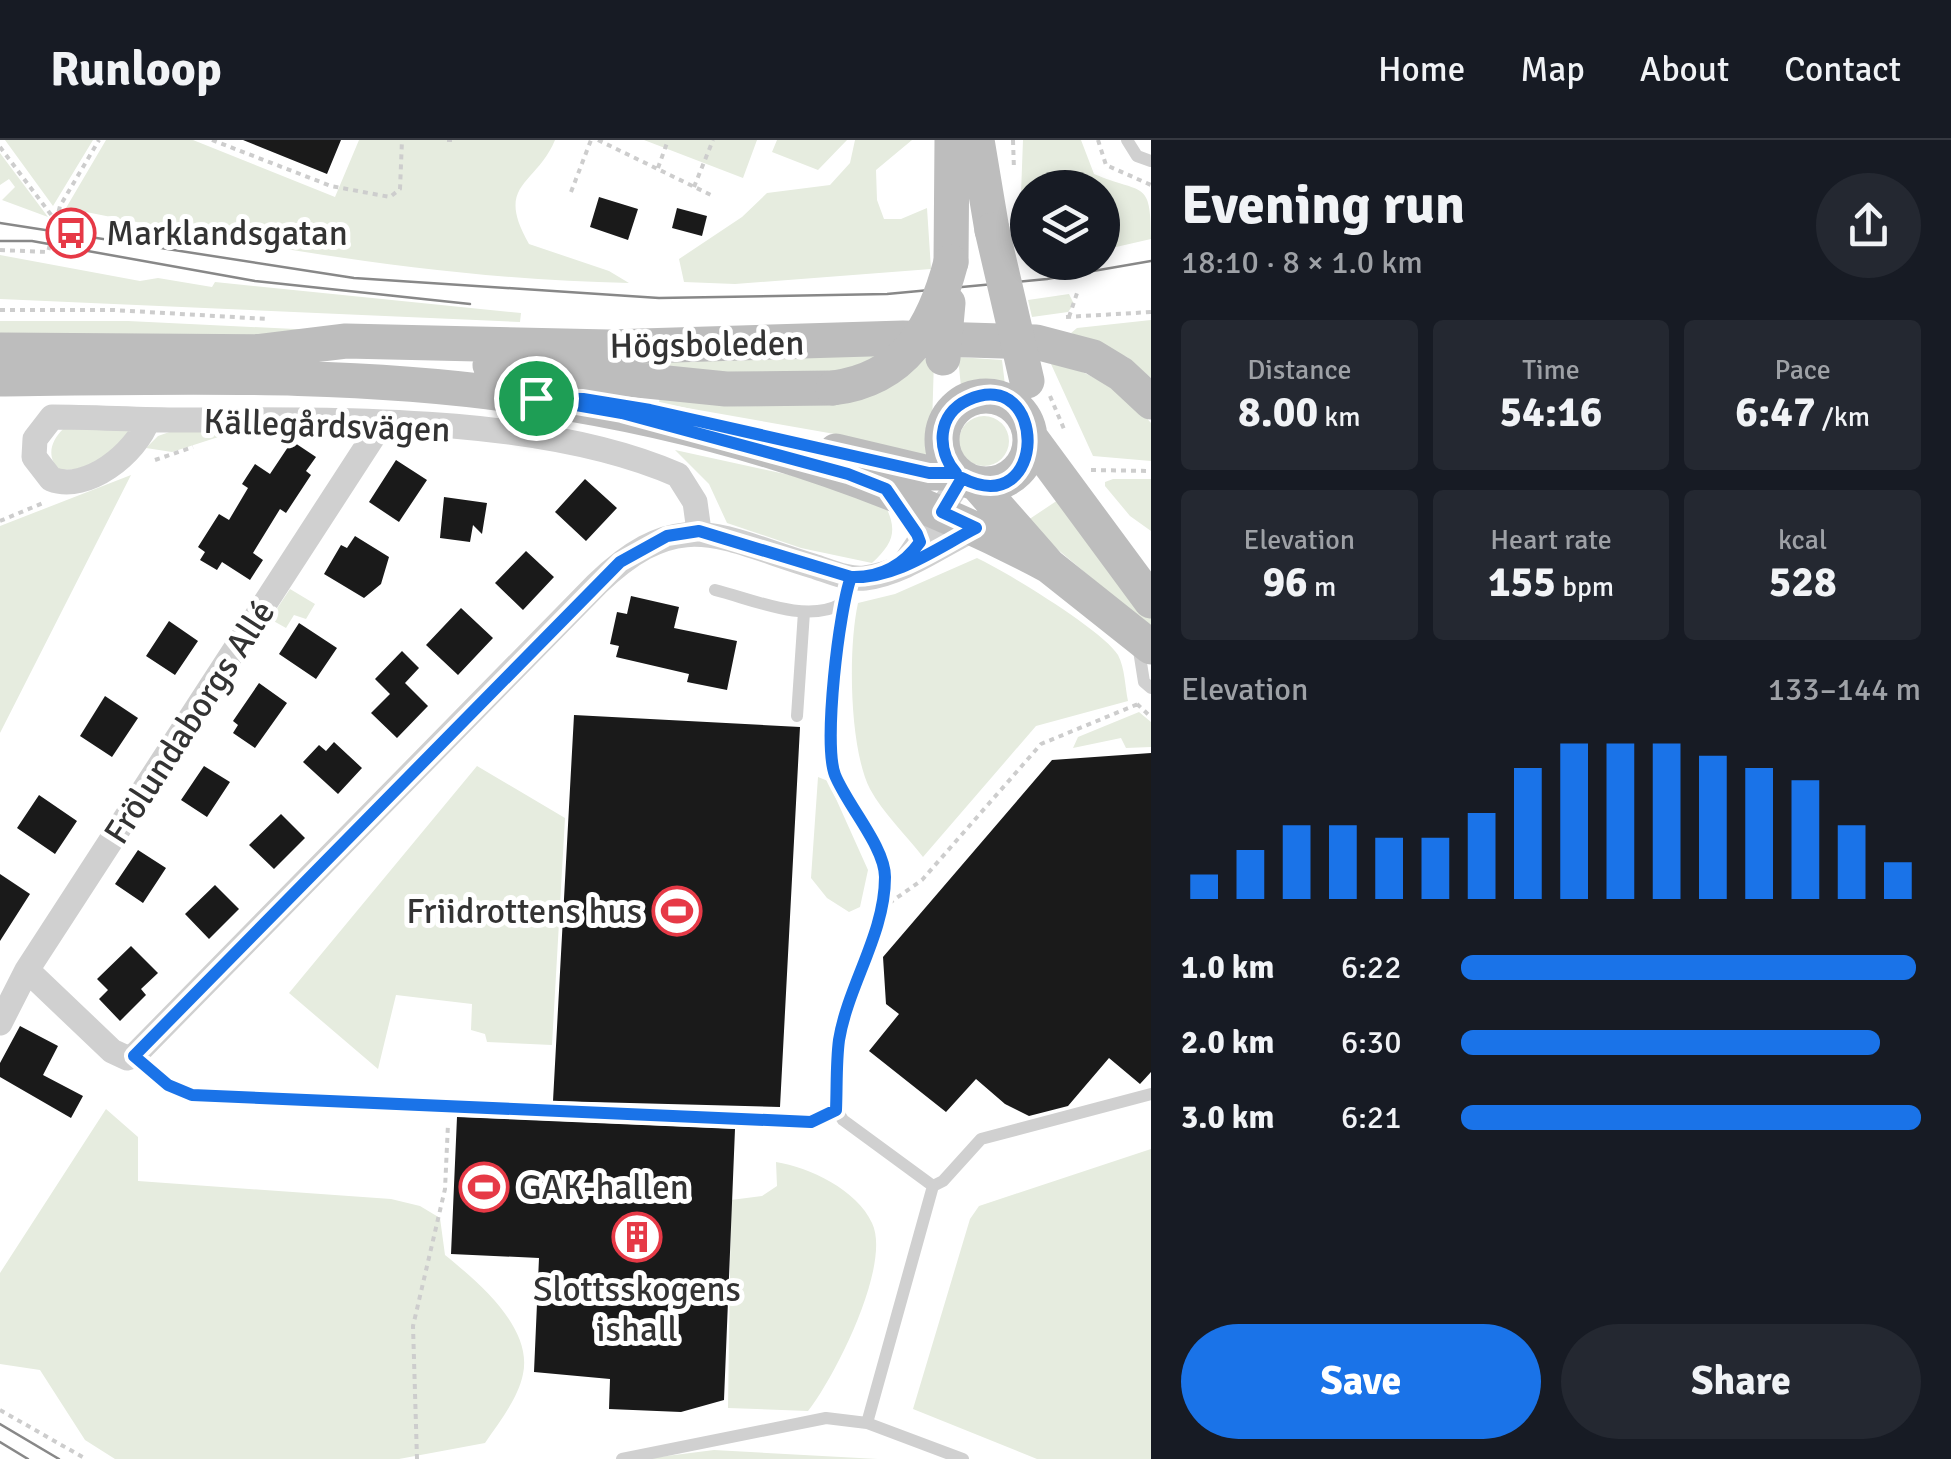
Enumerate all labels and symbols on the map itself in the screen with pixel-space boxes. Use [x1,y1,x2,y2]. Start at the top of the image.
bus stop icon: Marklandsgatan [45,207,97,259]
place label: Marklandsgatan [106,212,348,255]
street label: Högsboleden [609,321,805,368]
pin [494,356,579,441]
street label: Källegårdsvägen [203,400,451,451]
street label: Frölundaborgs Allé [95,593,284,852]
sports icon: Friidrottens hus [651,885,703,937]
place label: Friidrottens hus [406,890,642,933]
sports icon: GAK-hallen [458,1161,510,1213]
place label: GAK-hallen [519,1166,689,1209]
building icon: Slottsskogens ishall [611,1211,663,1263]
place label: Slottsskogens ishall [533,1268,741,1351]

